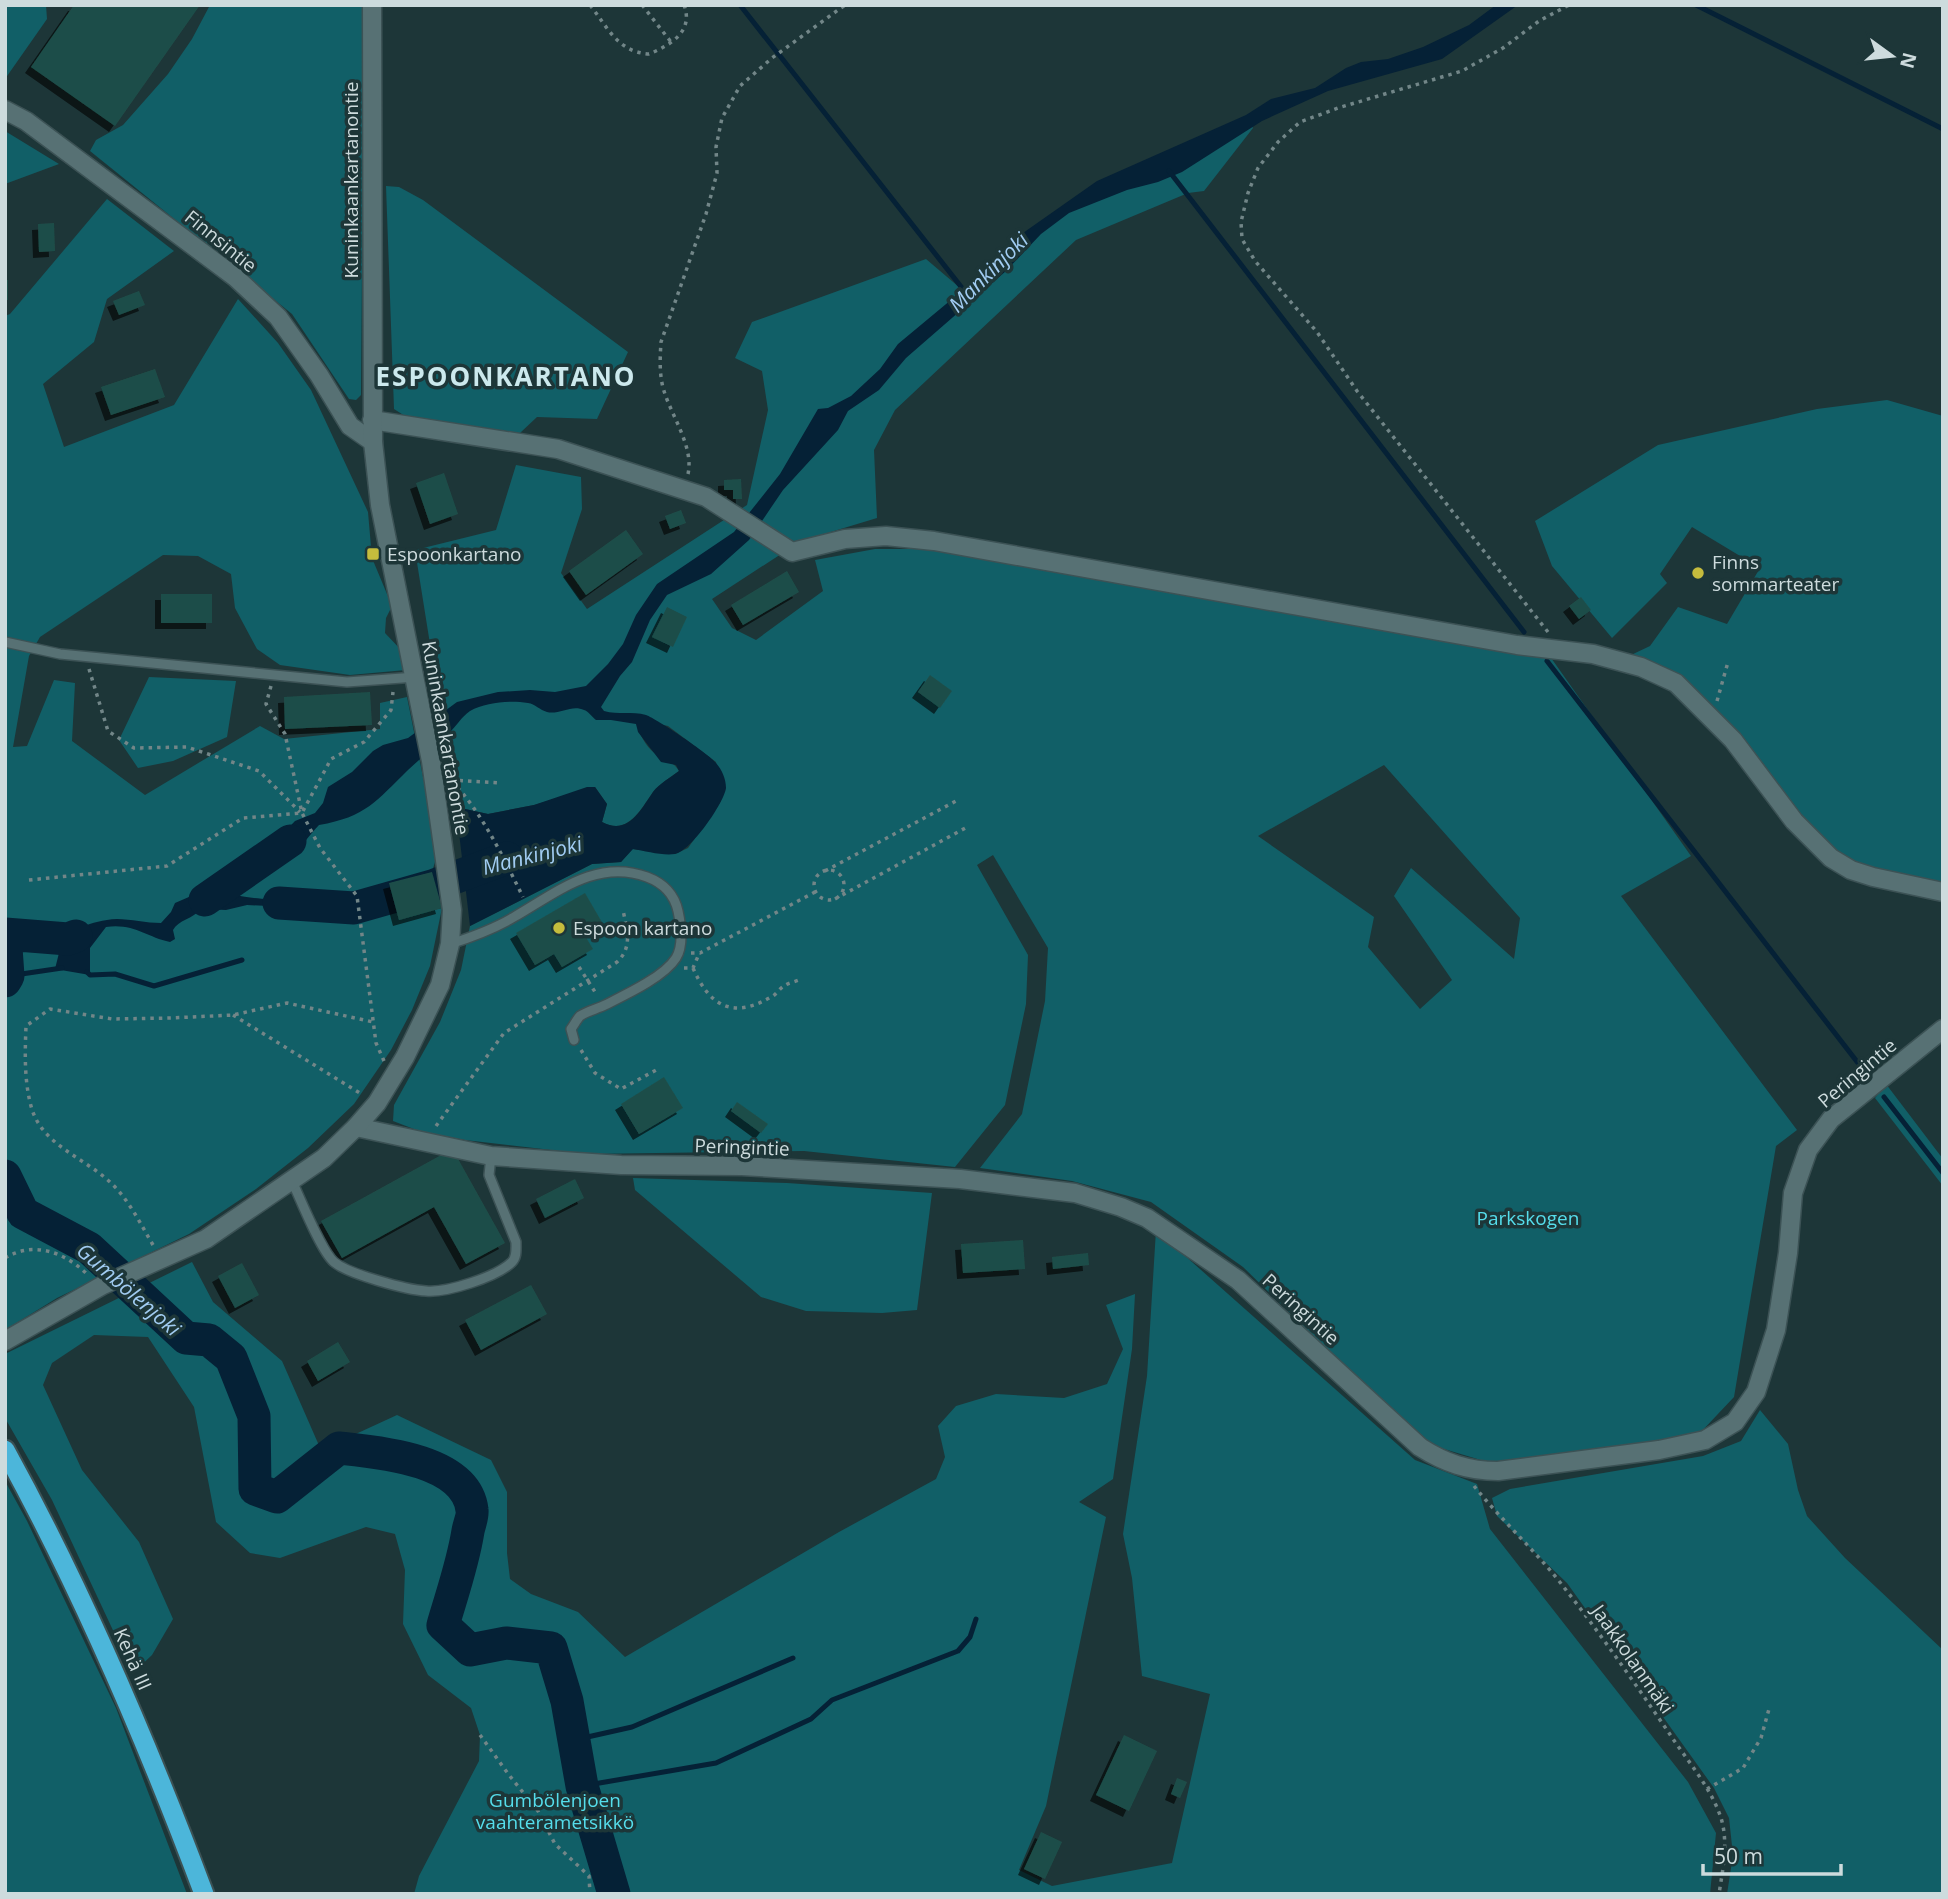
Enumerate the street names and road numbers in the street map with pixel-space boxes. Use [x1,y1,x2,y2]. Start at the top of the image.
street label: Kuninkaankartanontie [338,82,364,278]
street label: Finnsintie [180,204,262,278]
street label: Kuninkaankartanontie [416,639,476,837]
street label: Peringintie [1812,1032,1902,1114]
street label: Peringintie [694,1132,790,1162]
street label: Peringintie [1257,1267,1345,1351]
street label: Jaakkolanmäki [1585,1598,1680,1719]
street label: Kehä III [108,1624,158,1694]

